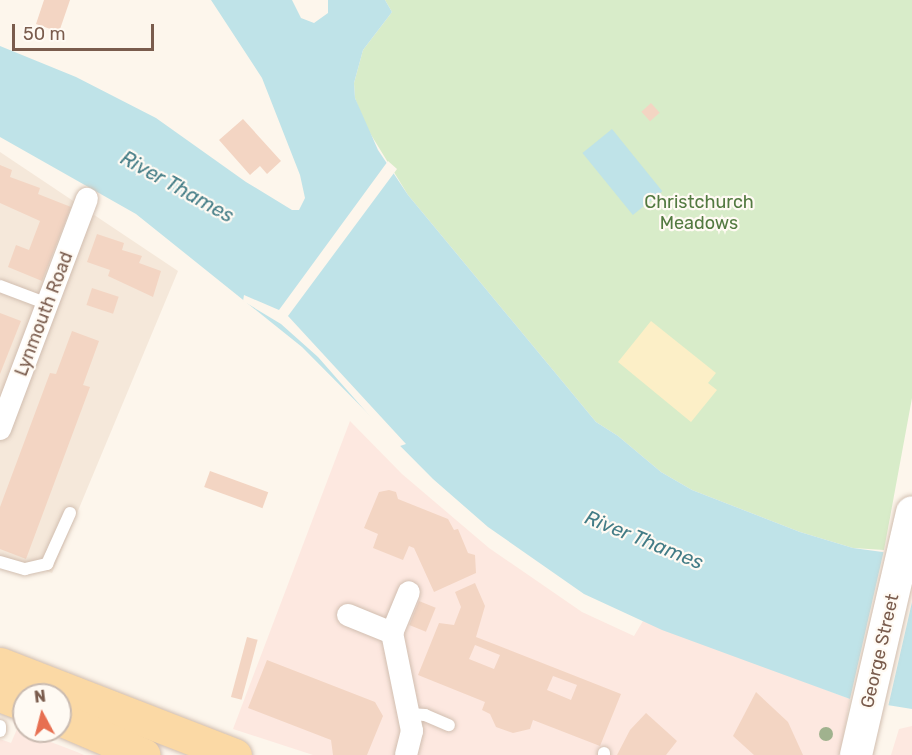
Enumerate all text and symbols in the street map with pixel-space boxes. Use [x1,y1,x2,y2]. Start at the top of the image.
scale bar [15,12,158,50]
text: 50 m [23,23,66,45]
water label: River Thames [116,146,238,228]
park label: Christchurch Meadows [644,192,754,234]
street label: Lynmouth Road [10,249,78,379]
water label: River Thames [581,505,707,575]
street label: George Street [856,592,904,710]
north arrow [12,683,72,743]
text: N [33,686,47,707]

